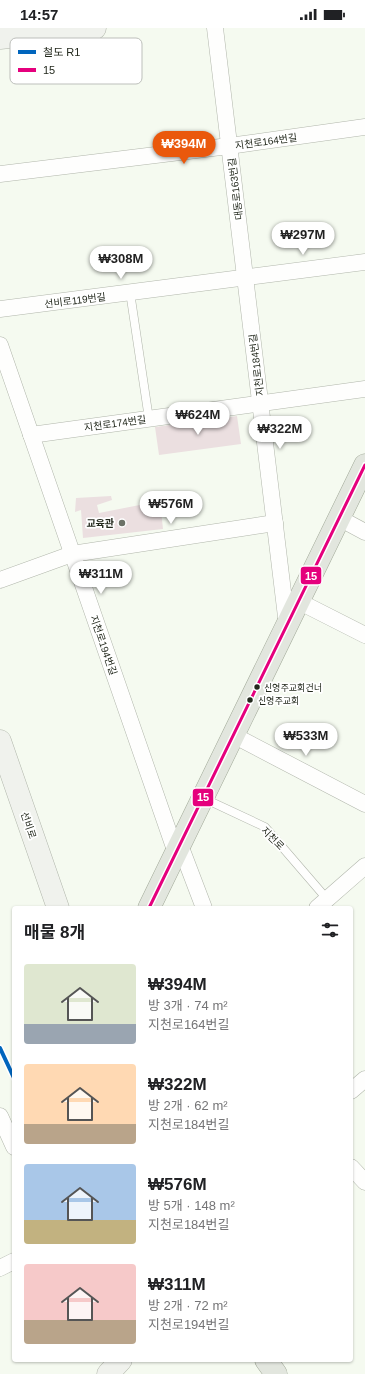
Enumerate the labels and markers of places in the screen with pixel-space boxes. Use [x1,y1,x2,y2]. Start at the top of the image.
pin: ₩394M [156,131,212,165]
pin: ₩297M [275,222,331,256]
pin: ₩308M [93,246,149,280]
pin: ₩624M [170,402,226,436]
pin: ₩322M [252,416,308,450]
pin: ₩576M [143,491,199,525]
place label: 교육관 [86,518,114,529]
marker: 교육관 [117,518,127,528]
pin: ₩311M [73,561,129,595]
marker: 신영주교회건너 [252,682,262,692]
place label: 신영주교회건너 [264,683,322,693]
marker: 신영주교회 [245,695,255,705]
place label: 신영주교회 [258,696,299,706]
pin: ₩533M [278,723,334,757]

